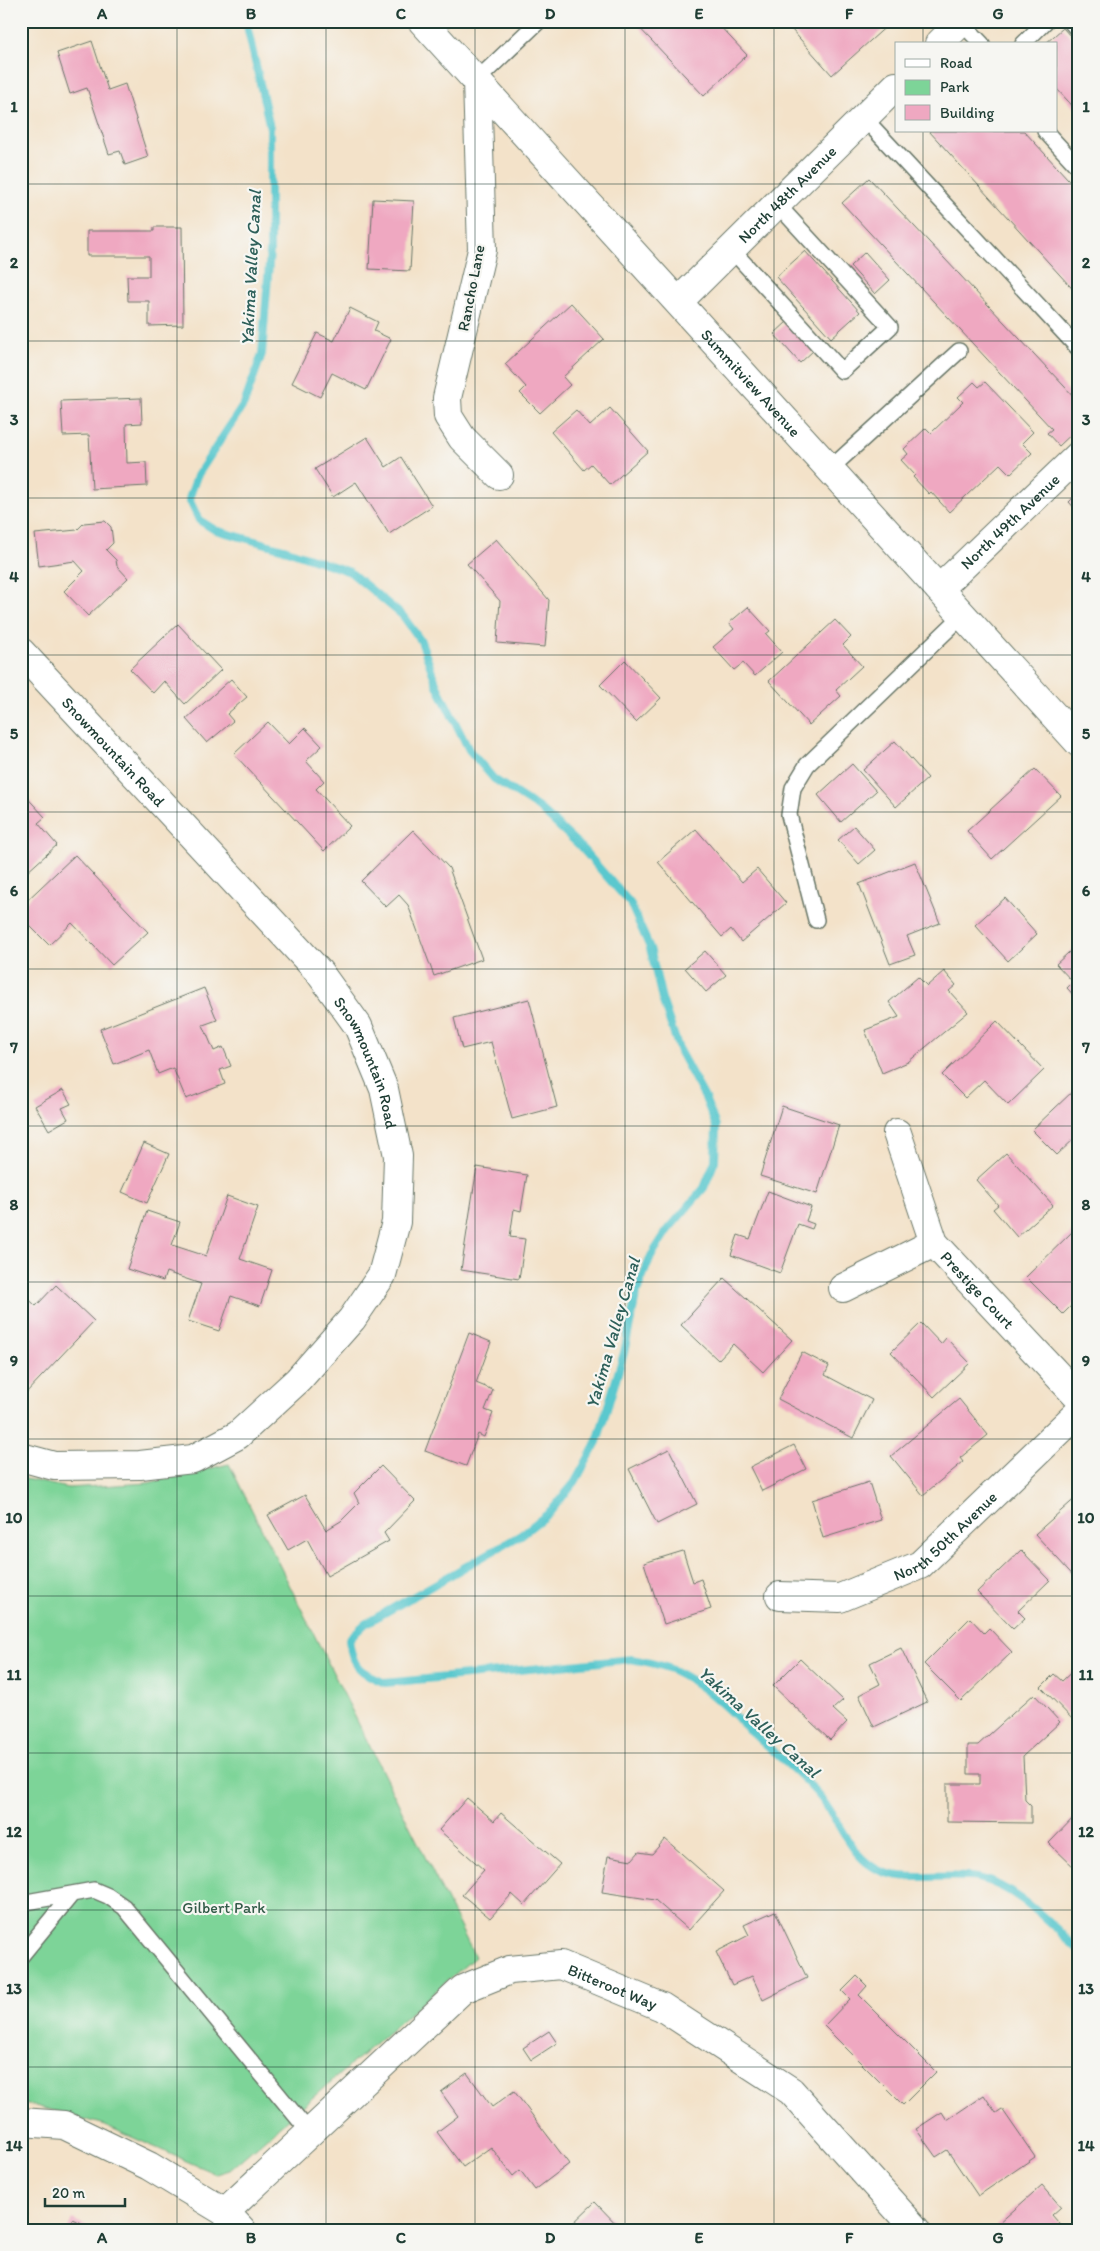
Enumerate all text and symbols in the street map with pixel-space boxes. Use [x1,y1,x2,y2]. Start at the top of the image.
text: A [96,4,108,23]
text: B [246,4,257,23]
text: C [396,4,407,23]
text: D [545,4,556,23]
text: E [695,4,704,23]
text: F [845,4,854,23]
text: G [992,4,1004,23]
legend [895,42,1058,132]
text: Road [940,54,973,72]
text: Park [940,78,970,96]
text: 1 [10,97,18,116]
text: 1 [1082,97,1090,116]
text: Building [940,104,994,122]
street label: North 48th Avenue [734,141,840,247]
water label: Yakima Valley Canal [236,188,266,347]
street label: Rancho Lane [453,243,489,333]
text: 2 [10,253,19,272]
text: 2 [1082,253,1091,272]
street label: Summitview Avenue [697,325,805,440]
text: 3 [10,410,19,429]
text: 3 [1082,410,1091,429]
street label: North 49th Avenue [956,469,1064,573]
text: 4 [9,567,19,586]
text: 4 [1081,567,1091,586]
street label: Snowmountain Road [58,693,169,810]
text: 5 [10,724,19,743]
text: 5 [1082,724,1091,743]
text: 6 [10,881,19,900]
text: 6 [1082,881,1091,900]
street label: Snowmountain Road [330,993,402,1131]
text: 7 [9,1038,18,1057]
text: 7 [1081,1038,1090,1057]
text: 8 [10,1195,19,1214]
text: 8 [1082,1195,1091,1214]
street label: Prestige Court [937,1247,1019,1332]
water label: Yakima Valley Canal [581,1253,646,1411]
text: 9 [10,1351,18,1370]
text: 9 [1082,1351,1090,1370]
street label: North 50th Avenue [891,1487,1001,1584]
text: 10 [5,1508,23,1527]
text: 10 [1077,1508,1095,1527]
water label: Yakima Valley Canal [694,1662,826,1784]
text: 11 [7,1665,22,1684]
text: 11 [1079,1665,1094,1684]
text: 12 [6,1822,23,1841]
text: 12 [1078,1822,1095,1841]
park label: Gilbert Park [182,1898,266,1917]
street label: Bitteroot Way [565,1959,660,2014]
text: 13 [6,1979,22,1998]
text: 13 [1078,1979,1094,1998]
text: 14 [5,2136,23,2155]
text: 14 [1077,2136,1095,2155]
scale bar [45,2176,125,2208]
text: 20 m [52,2184,86,2202]
text: A [96,2228,108,2247]
text: B [246,2228,257,2247]
text: C [396,2228,407,2247]
text: D [545,2228,556,2247]
text: E [695,2228,704,2247]
text: F [845,2228,854,2247]
text: G [992,2228,1004,2247]

